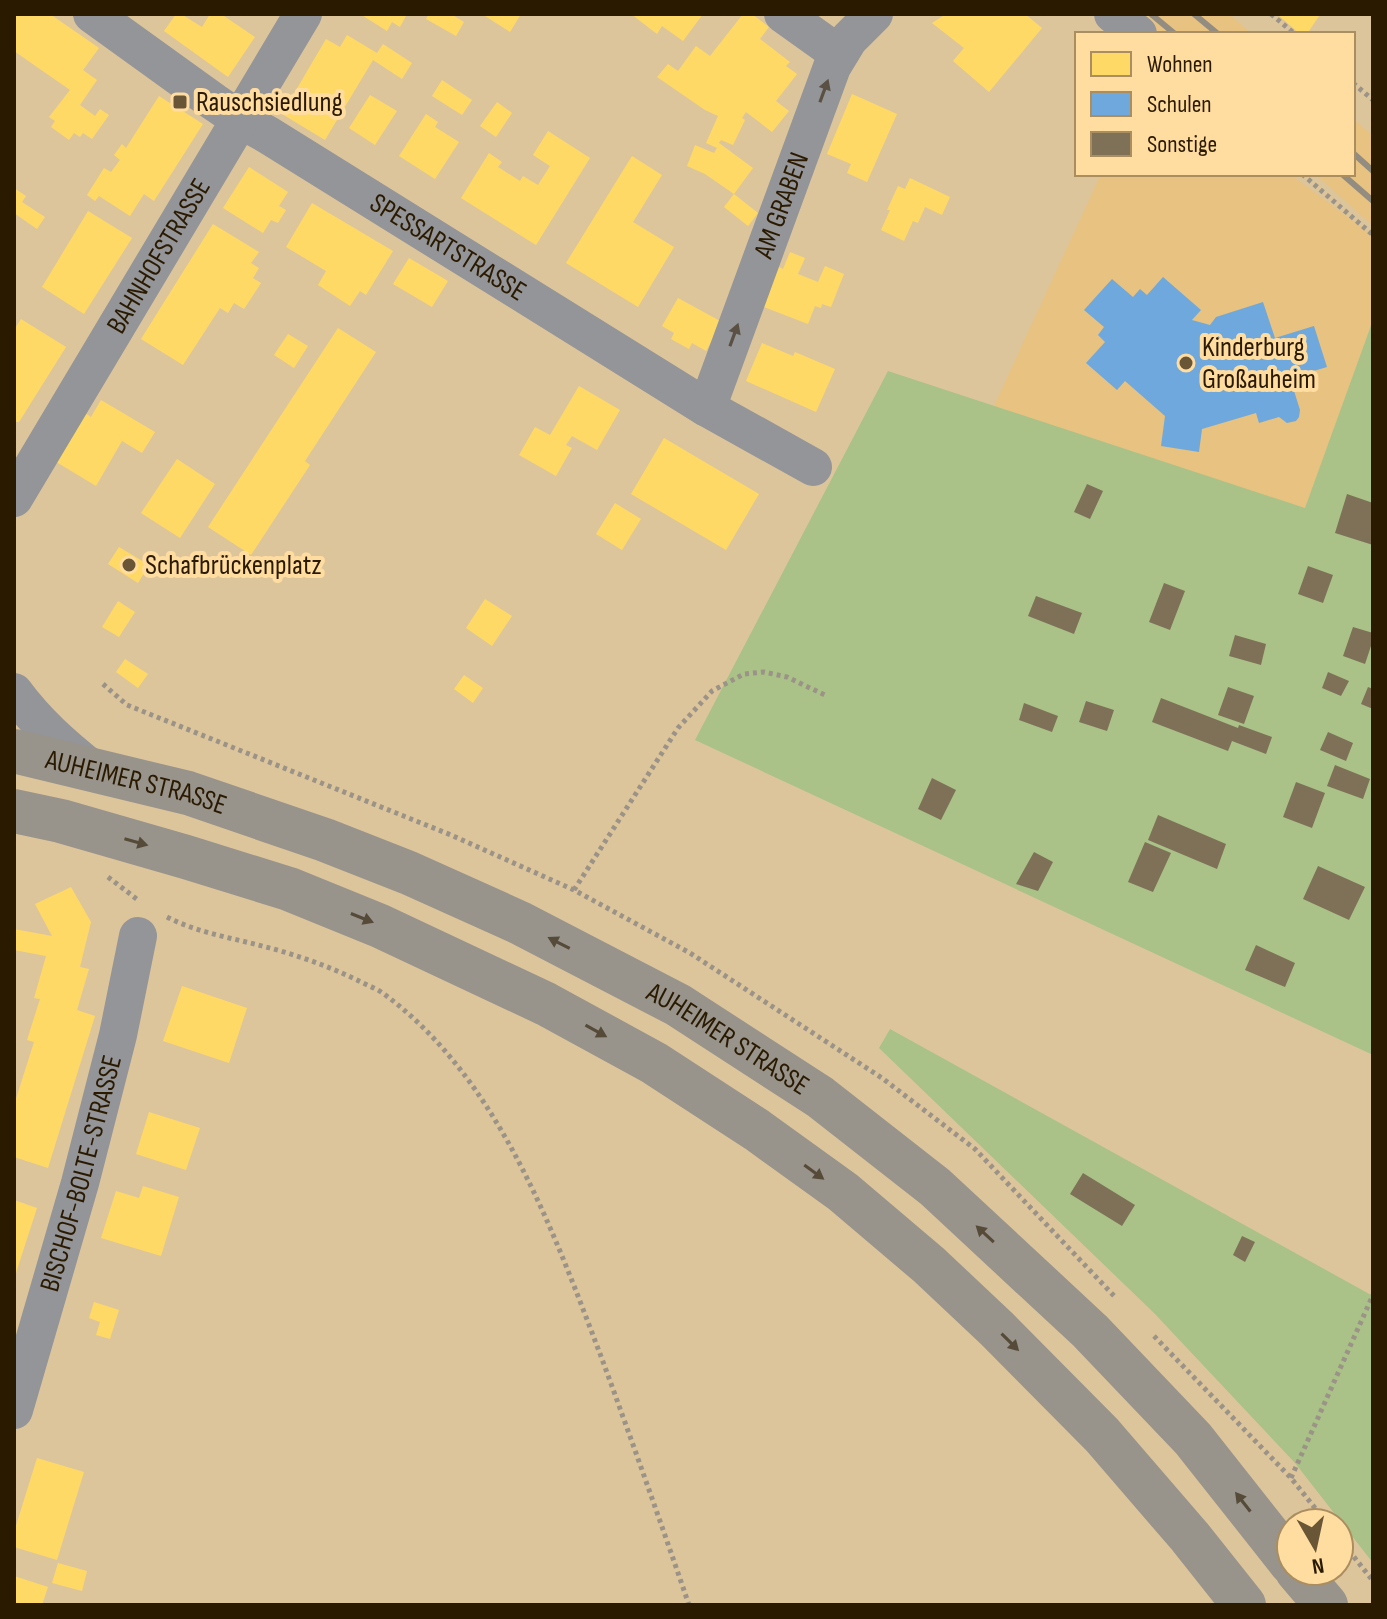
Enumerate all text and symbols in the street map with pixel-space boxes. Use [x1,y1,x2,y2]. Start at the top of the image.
legend [1075,32,1355,176]
text: Wohnen [1147,50,1213,79]
one-way arrow [818,79,830,103]
place label: Rauschsiedlung [196,86,343,119]
text: Schulen [1147,90,1212,119]
marker: Rauschsiedlung [171,93,189,111]
text: Sonstige [1147,130,1217,159]
street label: AM GRABEN [747,148,816,264]
street label: BAHNHOFSTRASSE [100,173,217,339]
street label: SPESSARTSTRASSE [364,186,532,308]
one-way arrow [728,323,741,347]
place label: Kinderburg Großauheim [1202,331,1316,396]
marker: Kinderburg Großauheim [1177,354,1195,372]
place label: Schafbrückenplatz [145,549,321,582]
marker: Schafbrückenplatz [120,556,138,574]
street label: AUHEIMER STRASSE [41,743,231,822]
one-way arrow [124,836,148,849]
one-way arrow [350,912,374,925]
one-way arrow [548,937,571,950]
street label: AUHEIMER STRASSE [641,975,815,1102]
one-way arrow [584,1024,607,1038]
street label: BISCHOF-BOLTE-STRASSE [33,1052,129,1295]
one-way arrow [804,1163,825,1179]
one-way arrow [976,1226,995,1244]
one-way arrow [1000,1332,1019,1351]
one-way arrow [1235,1492,1251,1512]
north arrow [1275,1507,1355,1587]
text: N [1310,1551,1326,1580]

